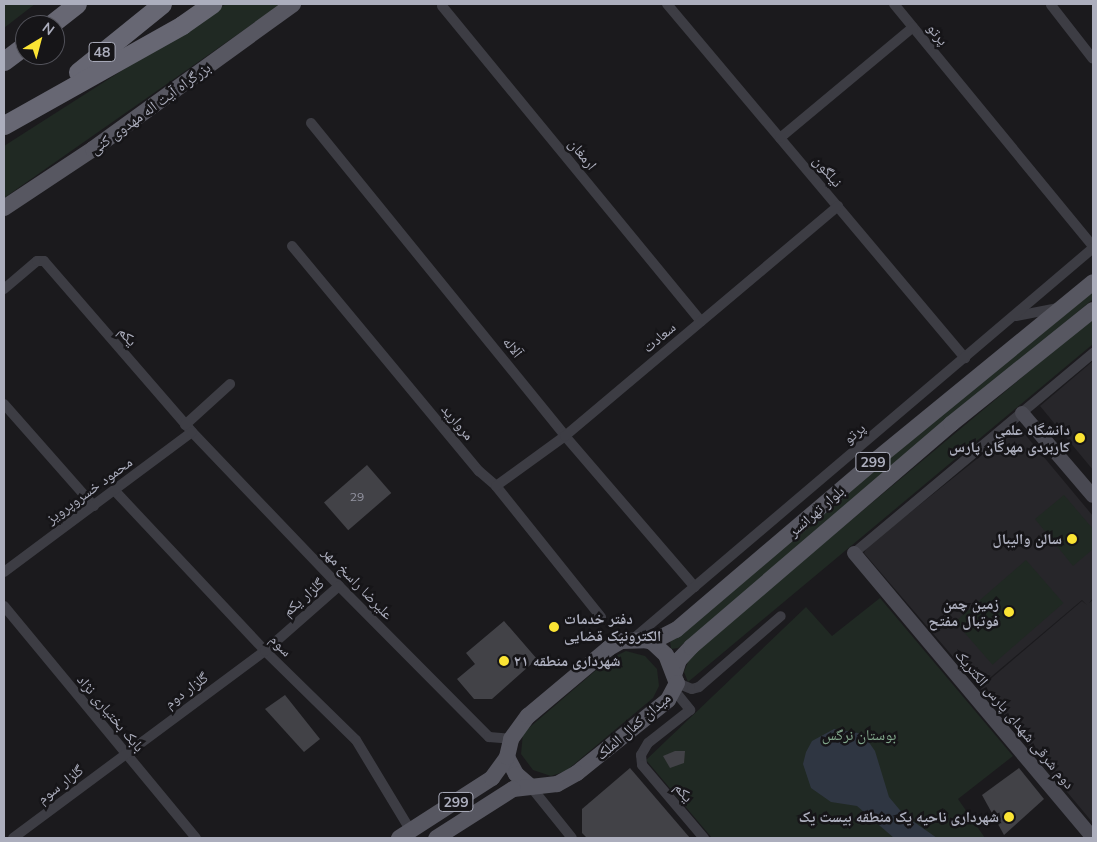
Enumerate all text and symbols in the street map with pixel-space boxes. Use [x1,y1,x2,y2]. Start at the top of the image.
north arrow [15,15,65,65]
text: N [39,18,58,39]
street label: پرتو [924,19,952,49]
road number: 48 [88,41,116,64]
street label: بزرگراه آیت اله مهدوی کنی [86,58,214,158]
street label: ارمغان [565,135,601,173]
street label: نیلگون [810,151,846,191]
street label: سعادت [639,318,679,356]
street label: یکم [115,323,141,349]
street label: آلاله [499,333,527,361]
street label: مروارید [438,400,478,444]
street label: پرتو [839,419,869,447]
place label: دانشگاه علمی کاربردی مهرگان پارس [949,420,1070,455]
marker: دانشگاه علمی کاربردی مهرگان پارس [1074,432,1086,444]
road number: 299 [854,451,892,474]
street label: محمود خسروپرویز [42,453,136,527]
street label: بلوار تهرانسر [784,482,848,540]
house number: 29 [350,490,364,504]
place label: سالن والیبال [993,530,1062,548]
marker: سالن والیبال [1066,533,1078,545]
street label: علیرضا راسخ مهر [319,543,397,623]
street label: گلزار یکم [279,574,327,620]
place label: زمین چمن فوتبال مفتح [929,594,999,629]
marker: زمین چمن فوتبال مفتح [1003,606,1015,618]
place label: دفتر خدمات الکترونیک قضایی [564,609,661,644]
marker: دفتر خدمات الکترونیک قضایی [548,621,560,633]
street label: سوم [266,630,296,660]
street label: دوم شرقی شهدای پارس الکتریک [952,646,1078,792]
place label: شهرداری منطقه ۲۱ [514,652,620,670]
marker: شهرداری منطقه ۲۱ [498,655,510,667]
street label: گلزار دوم [161,668,211,712]
street label: بابک بختیاری نژاد [73,671,149,755]
street label: میدان کمال الملک [592,689,674,763]
park label: بوستان نرگس [822,726,896,744]
street label: گلزار سوم [33,761,87,807]
street label: یکم [671,779,697,805]
road number: 299 [437,790,475,814]
place label: شهرداری ناحیه یک منطقه بیست یک [799,808,999,826]
marker: شهرداری ناحیه یک منطقه بیست یک [1003,811,1015,823]

